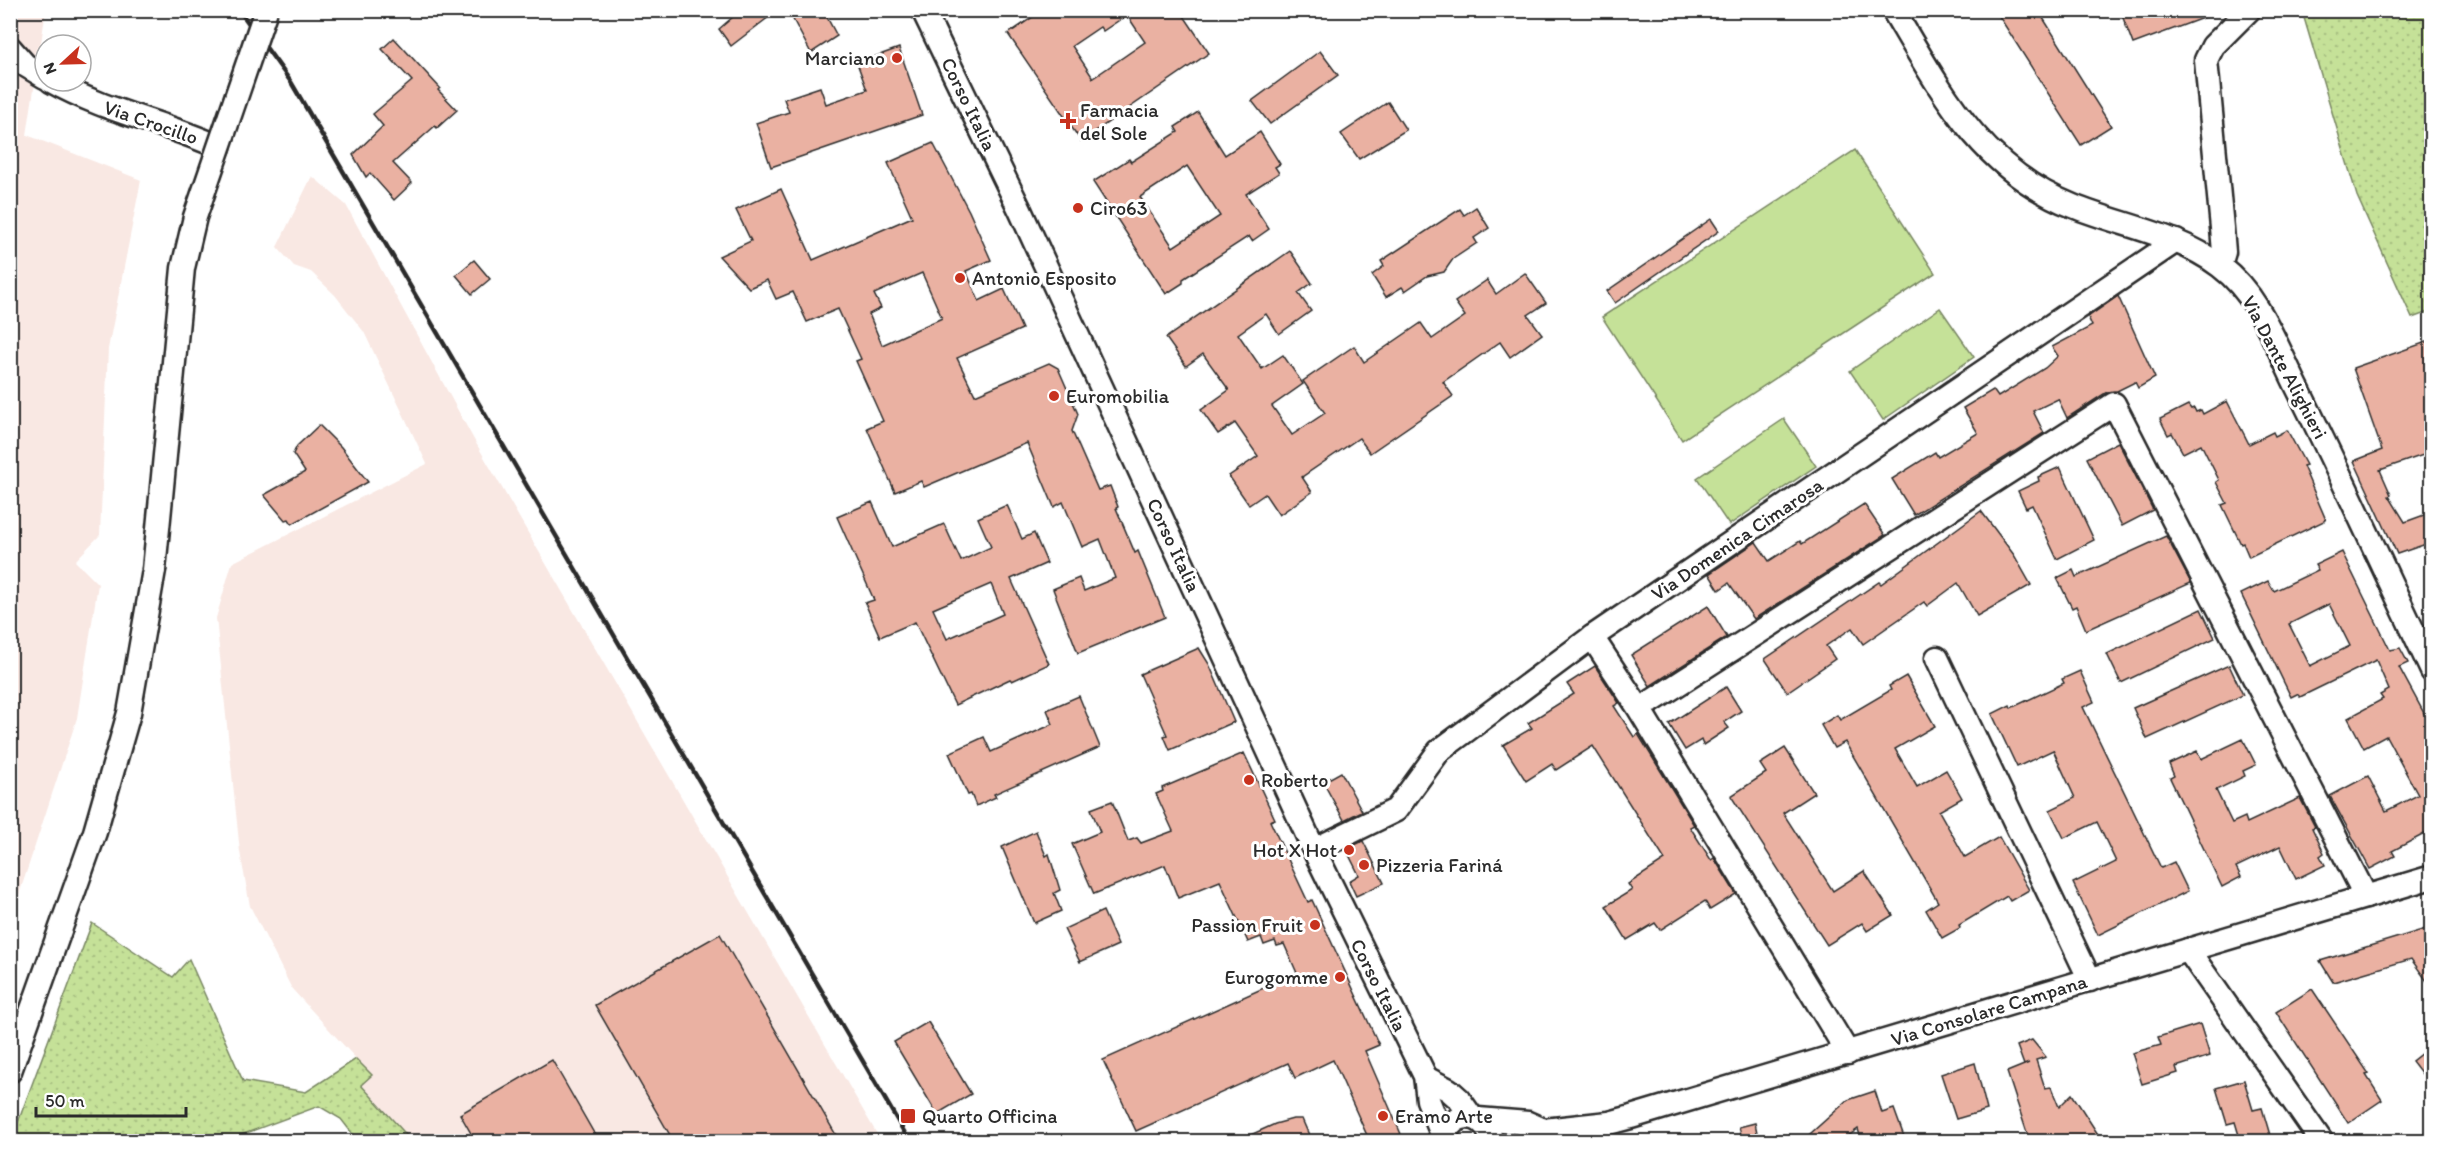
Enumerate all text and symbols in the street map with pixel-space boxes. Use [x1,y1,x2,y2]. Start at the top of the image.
north arrow [33,33,93,93]
place label: Marciano [805,46,885,70]
marker: Marciano [890,51,904,65]
street label: Corso Italia [936,54,1002,155]
text: N [39,60,60,77]
street label: Via Crocillo [101,95,201,149]
place label: Farmacia del Sole [1080,98,1159,145]
marker: Farmacia del Sole [1061,114,1075,128]
place label: Ciro63 [1090,196,1148,220]
marker: Ciro63 [1071,201,1085,215]
place label: Antonio Esposito [972,266,1117,290]
marker: Antonio Esposito [953,271,967,285]
street label: Via Dante Alighieri [2237,291,2333,443]
place label: Euromobilia [1066,384,1170,408]
marker: Euromobilia [1047,389,1061,403]
street label: Via Domenica Cimarosa [1646,472,1828,605]
street label: Corso Italia [1142,494,1206,596]
place label: Roberto [1261,768,1328,792]
marker: Roberto [1242,773,1256,787]
place label: Hot X Hot [1253,838,1338,862]
marker: Hot X Hot [1342,843,1356,857]
place label: Pizzeria Fariná [1376,853,1503,877]
marker: Pizzeria Fariná [1357,858,1371,872]
place label: Passion Fruit [1191,913,1304,937]
marker: Passion Fruit [1308,918,1322,932]
street label: Corso Italia [1345,935,1413,1035]
place label: Eurogomme [1224,965,1328,989]
street label: Via Consolare Campana [1888,969,2091,1051]
marker: Eurogomme [1333,970,1347,984]
scale bar [36,1080,186,1118]
text: 50 m [45,1090,85,1112]
place label: Quarto Officina [922,1104,1057,1128]
place label: Eramo Arte [1395,1104,1493,1128]
marker: Quarto Officina [899,1107,917,1125]
marker: Eramo Arte [1376,1109,1390,1123]

